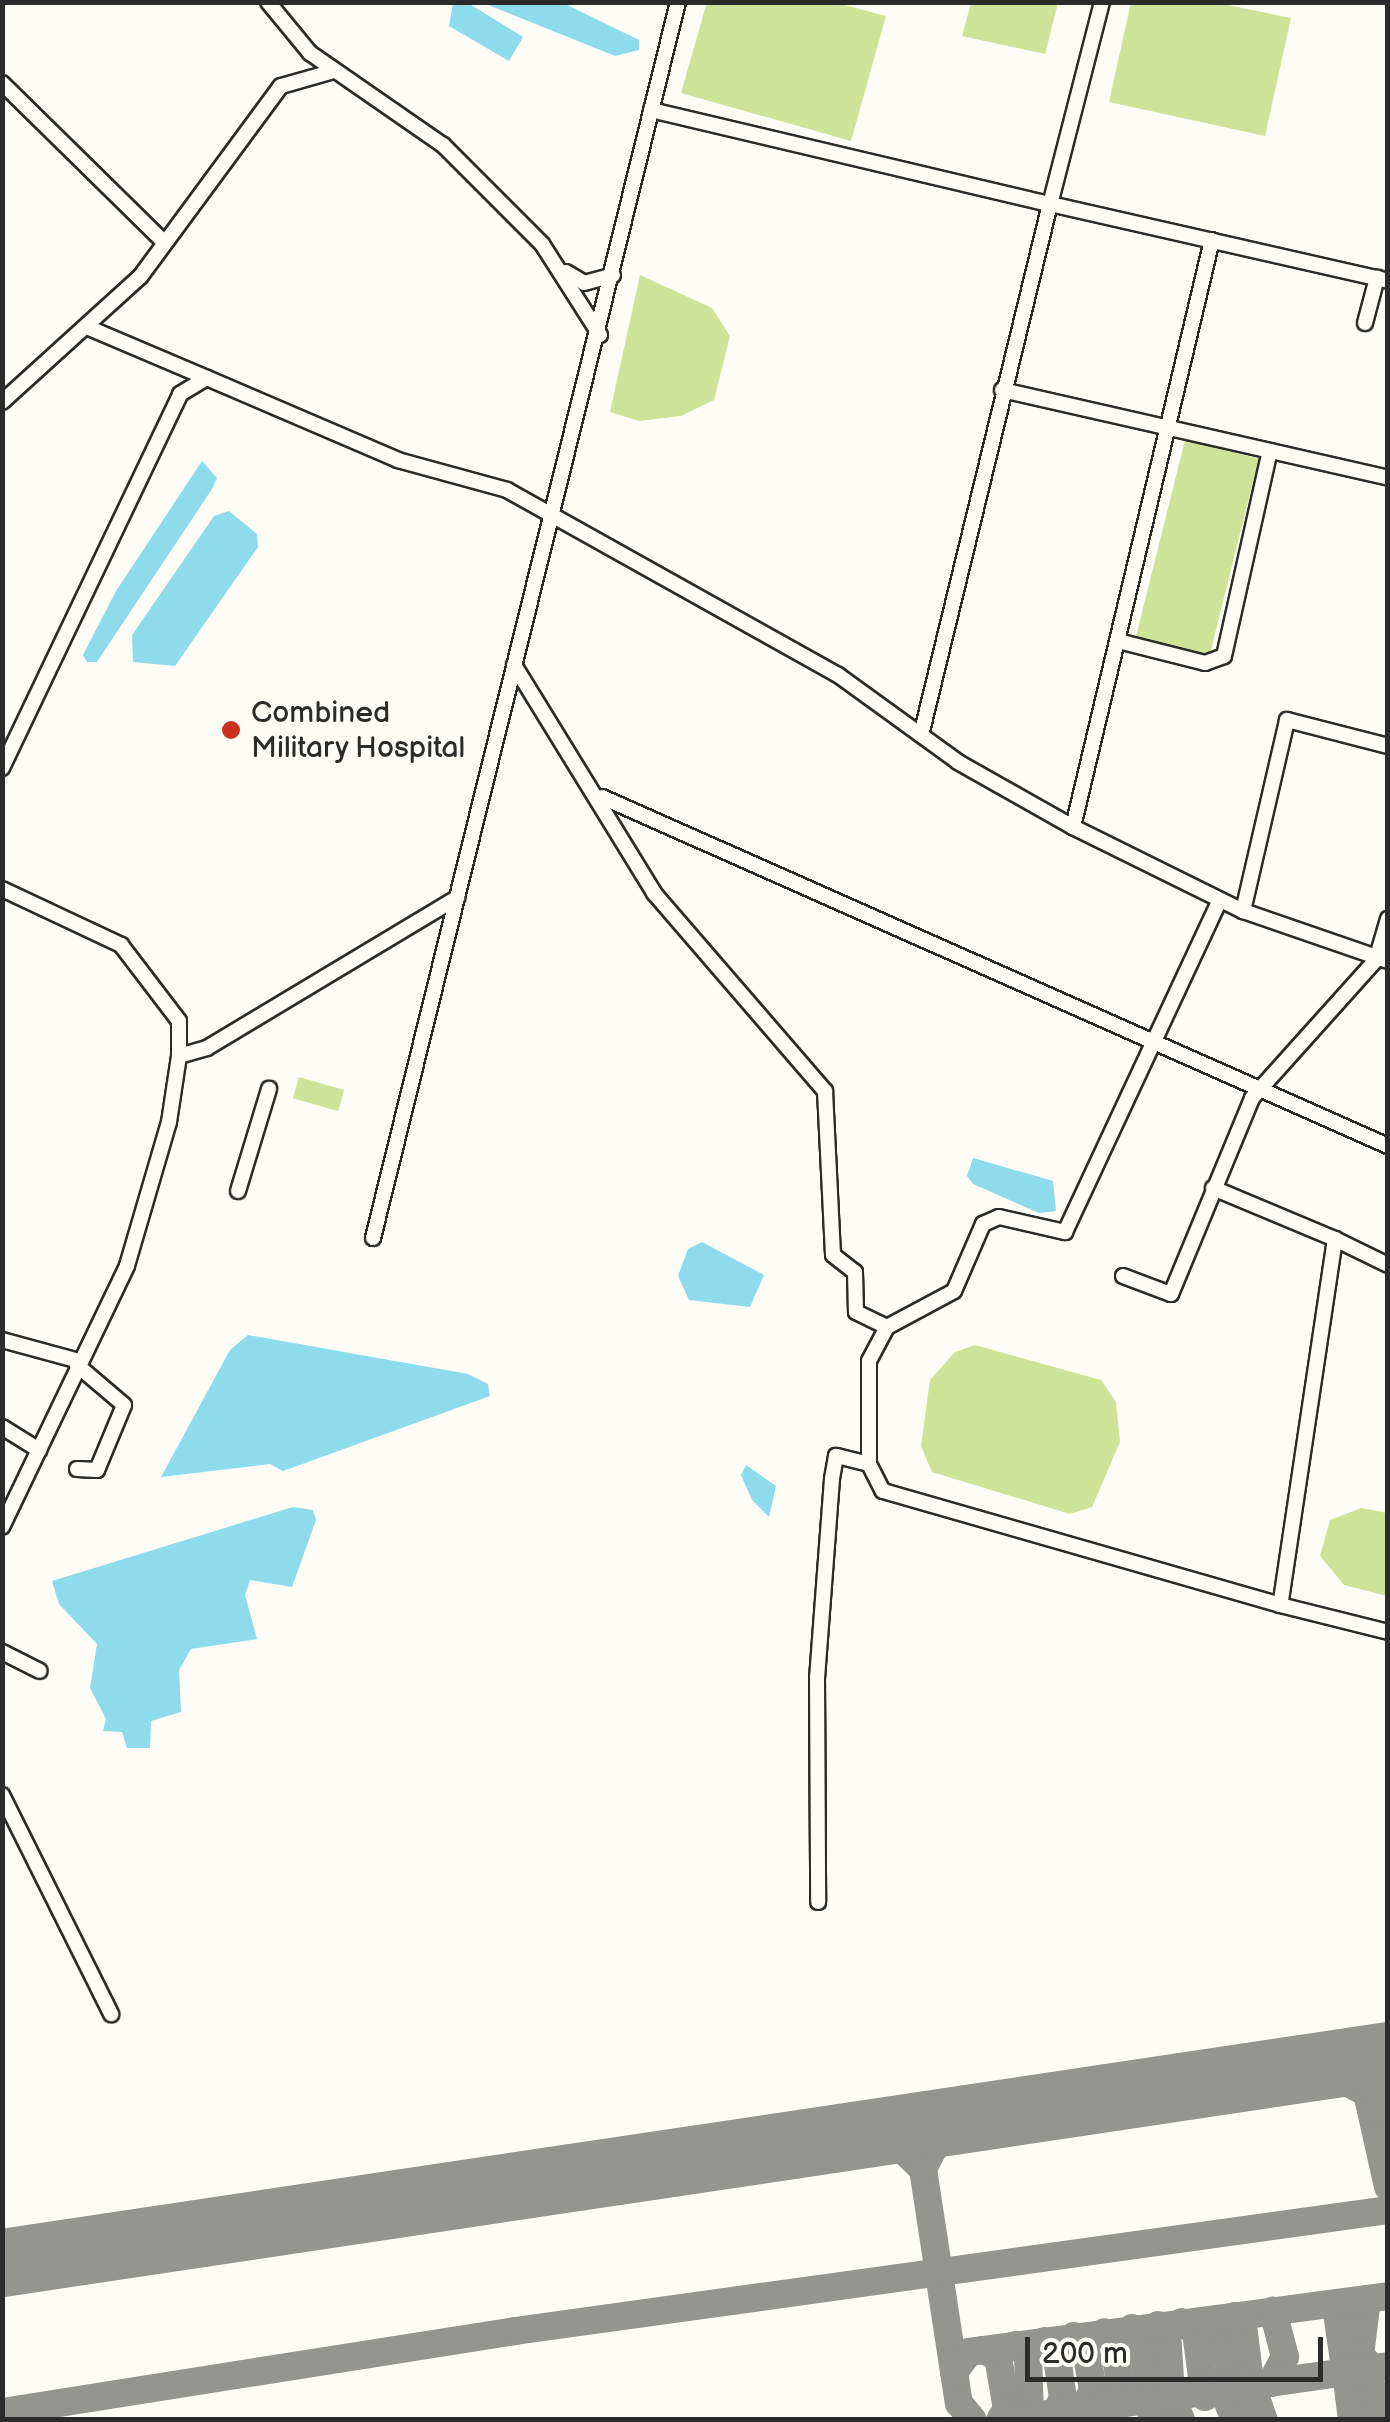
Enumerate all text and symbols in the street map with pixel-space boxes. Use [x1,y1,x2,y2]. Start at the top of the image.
place label: Combined Military Hospital [251,695,467,766]
marker: Combined Military Hospital [220,719,242,741]
scale bar [1030,2317,1328,2379]
text: 200 m [1042,2336,1128,2372]

